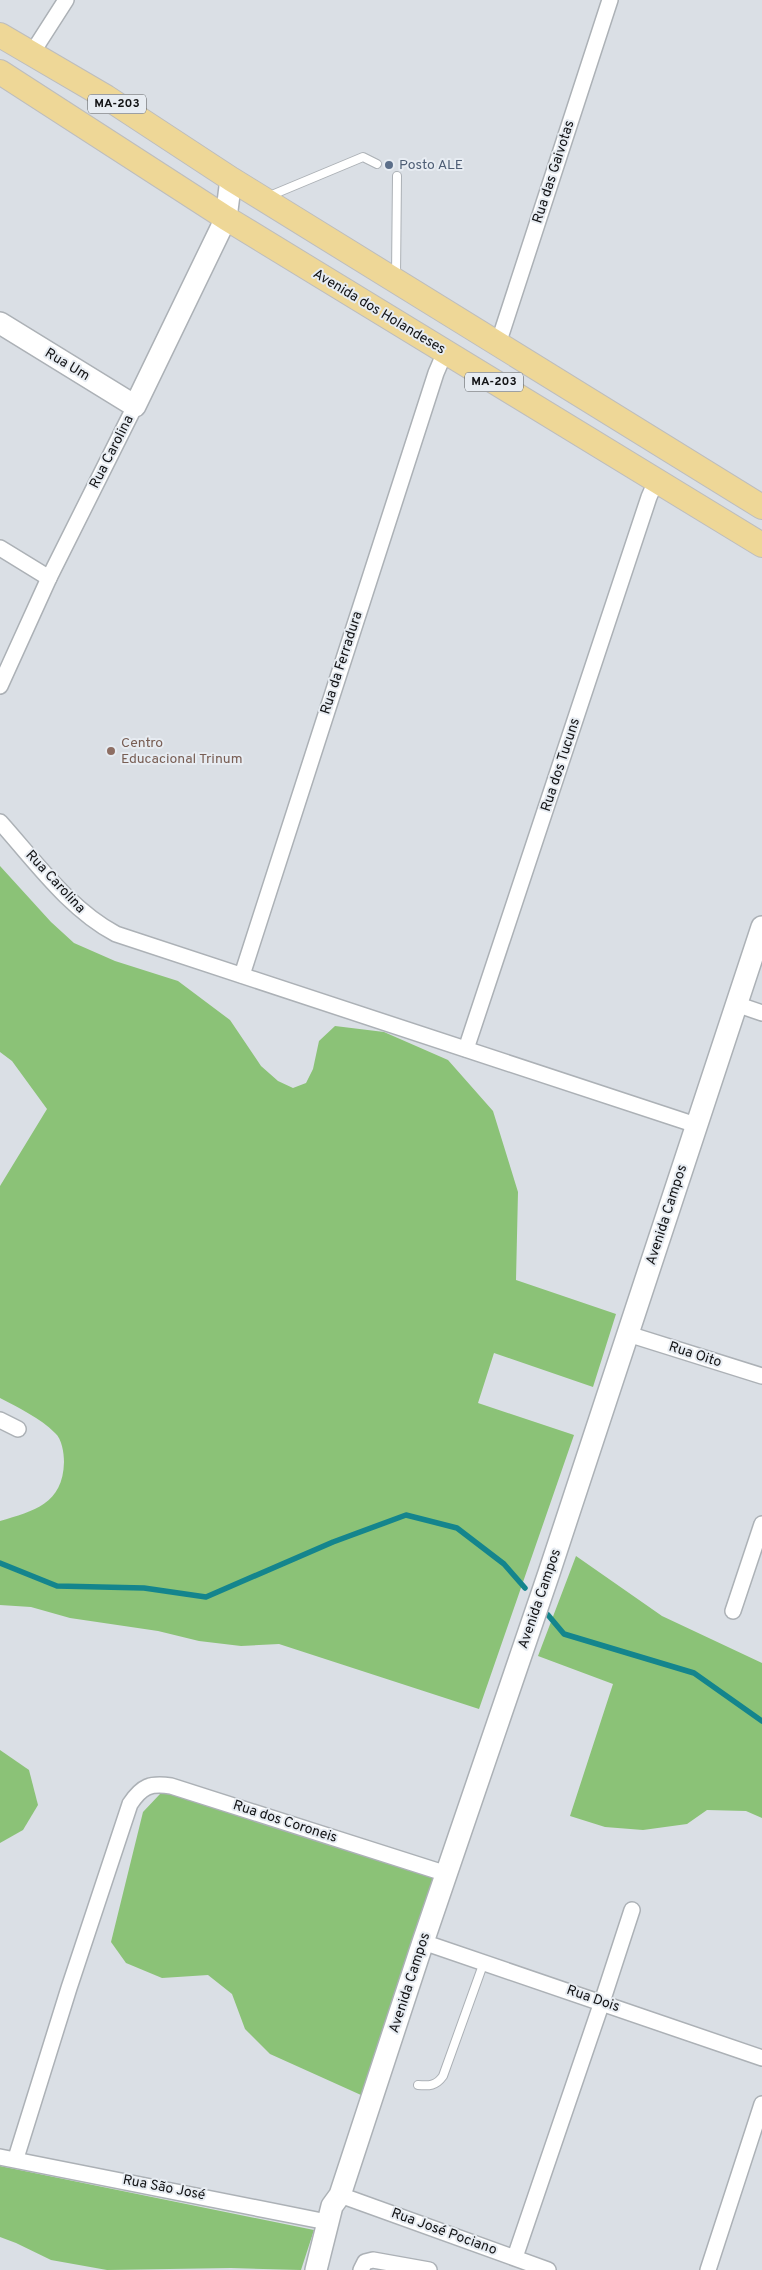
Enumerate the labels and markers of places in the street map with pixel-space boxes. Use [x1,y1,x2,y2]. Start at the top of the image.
place label: Posto ALE [399,157,463,174]
marker: Posto ALE [383,159,395,171]
place label: Centro Educacional Trinum [121,735,243,768]
marker: Centro Educacional Trinum [105,745,117,757]

